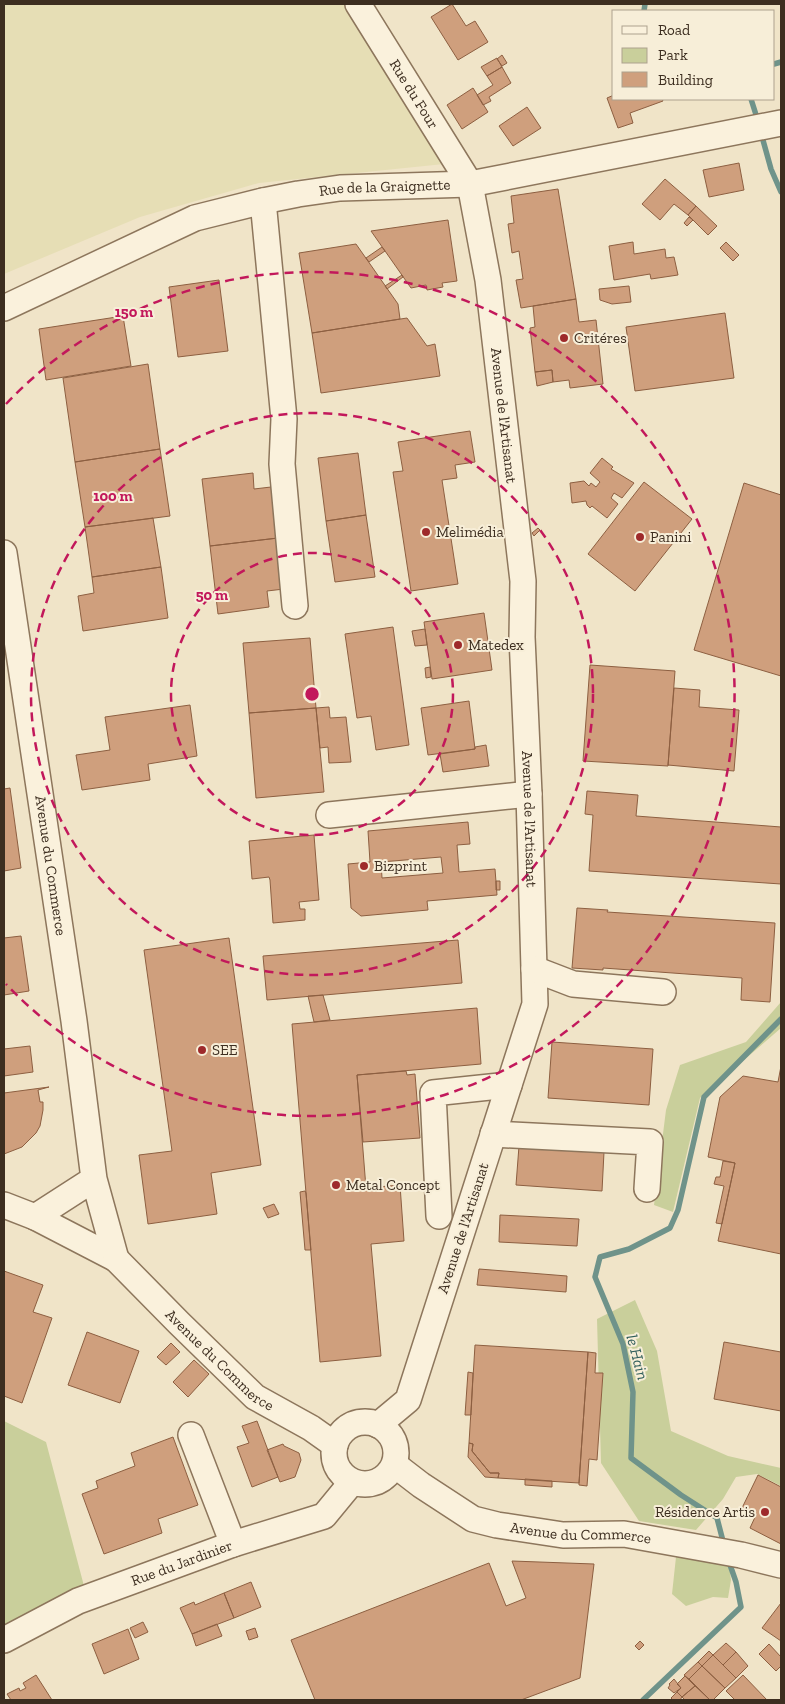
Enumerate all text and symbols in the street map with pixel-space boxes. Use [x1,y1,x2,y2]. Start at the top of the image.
legend [612,10,775,100]
text: Road [658,21,691,39]
text: Park [658,46,688,64]
street label: Rue du Four [386,56,442,132]
text: Building [658,71,713,89]
street label: Rue de la Graignette [318,176,451,200]
text: 150 m [115,303,153,321]
place label: Critéres [574,329,627,347]
marker: Critéres [558,332,570,344]
street label: Avenue de l'Artisanat [487,347,521,485]
text: 100 m [93,487,133,505]
place label: Melimédia [436,523,504,541]
marker: Melimédia [420,526,432,538]
place label: Panini [650,528,691,546]
marker: Panini [634,531,646,543]
text: 50 m [196,586,228,604]
place label: Matedex [468,636,524,654]
marker: Matedex [452,639,464,651]
centre of rings [303,685,321,703]
street label: Avenue de l'Artisanat [518,751,541,888]
street label: Avenue du Commerce [31,794,70,937]
place label: Bizprint [374,857,428,875]
marker: Bizprint [358,860,370,872]
place label: SEE [212,1041,238,1059]
marker: SEE [196,1044,208,1056]
street label: Avenue de l'Artisanat [433,1160,493,1296]
place label: Metal Concept [346,1176,440,1194]
marker: Metal Concept [330,1179,342,1191]
street label: Avenue du Commerce [162,1306,277,1415]
water label: le Hain [622,1332,653,1382]
place label: Résidence Artis [655,1503,755,1521]
marker: Résidence Artis [759,1506,771,1518]
street label: Avenue du Commerce [509,1518,653,1548]
street label: Rue du Jardinier [128,1536,235,1590]

